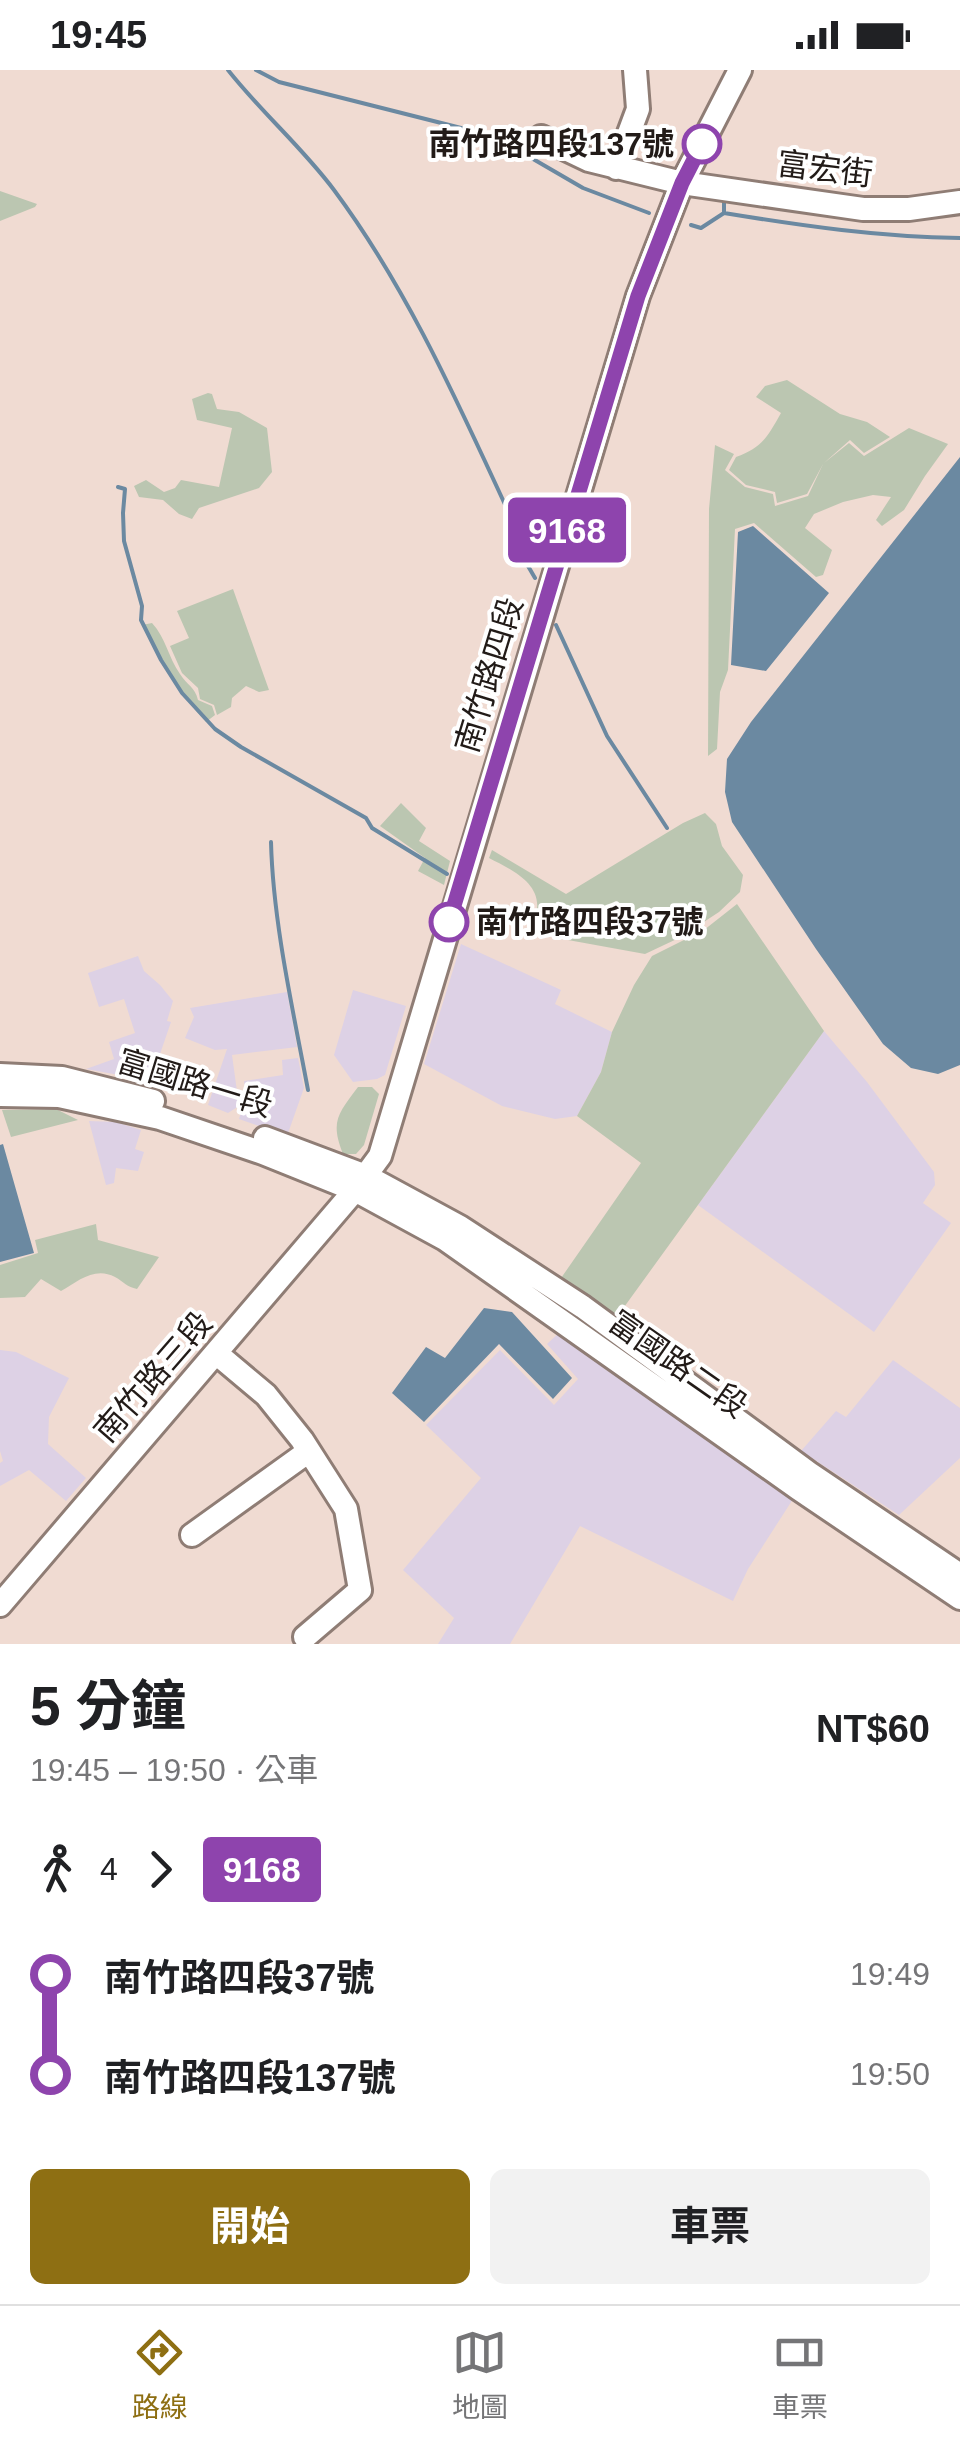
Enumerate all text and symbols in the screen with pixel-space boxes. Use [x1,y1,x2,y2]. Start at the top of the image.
text: 19:45 [50,14,147,56]
marker: 南竹路四段137號 [683,125,721,163]
place label: 南竹路四段137號 [429,126,674,162]
street label: 富宏街 [775,145,875,193]
line badge: 9168 [497,498,637,562]
text: 9168 [528,511,606,550]
street label: 南竹路四段 [448,593,530,757]
marker: 南竹路四段37號 [430,903,468,941]
place label: 南竹路四段37號 [476,904,704,940]
street label: 富國路一段 [113,1042,277,1124]
street label: 富國路二段 [602,1303,754,1425]
street label: 南竹路三段 [87,1305,219,1449]
text: 5 分鐘 [30,1675,186,1737]
text: NT$60 [816,1708,930,1750]
text: 19:45 – 19:50 · 公車 [30,1752,318,1788]
icon: walk [30,1842,85,1897]
icon: forward [133,1842,188,1897]
text: 9168 [223,1850,301,1889]
text: 4 [100,1851,118,1887]
text: 19:49 [850,1956,930,1992]
text: 南竹路四段37號 [104,1957,374,1999]
text: 19:50 [850,2056,930,2092]
text: 南竹路四段137號 [104,2057,395,2099]
button: 開始 [30,2169,470,2284]
button: 車票 [490,2169,930,2284]
tab: 路線 [132,2325,188,2425]
tab: 地圖 [452,2325,508,2425]
tab: 車票 [772,2325,828,2425]

